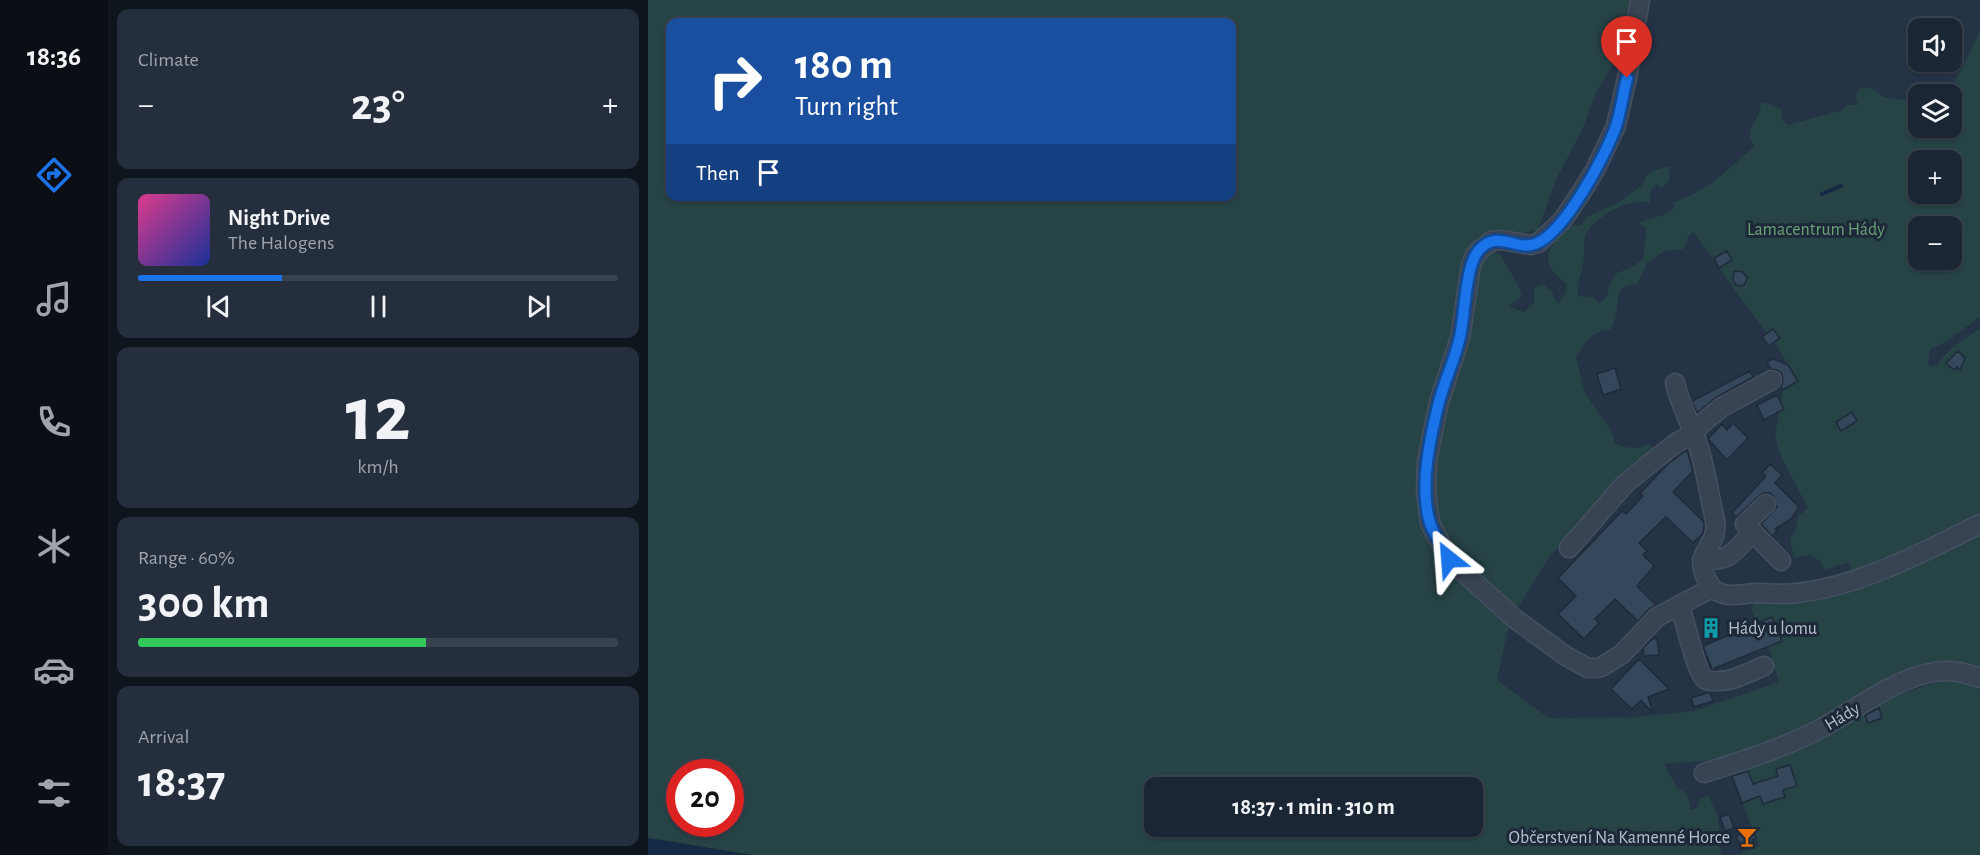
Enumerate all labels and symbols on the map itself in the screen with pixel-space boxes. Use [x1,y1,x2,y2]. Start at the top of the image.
pin [1601,16,1652,78]
park label: Lamacentrum Hády [1747,221,1885,239]
position arrow [1417,527,1481,591]
building icon: Hády u lomu [1699,616,1723,640]
place label: Hády u lomu [1728,620,1817,638]
street label: Hády [1822,699,1863,734]
speed limit sign: 20 [666,759,744,837]
bar icon: Občerstvení Na Kamenné Horce [1735,825,1759,849]
place label: Občerstvení Na Kamenné Horce [1509,829,1730,847]

